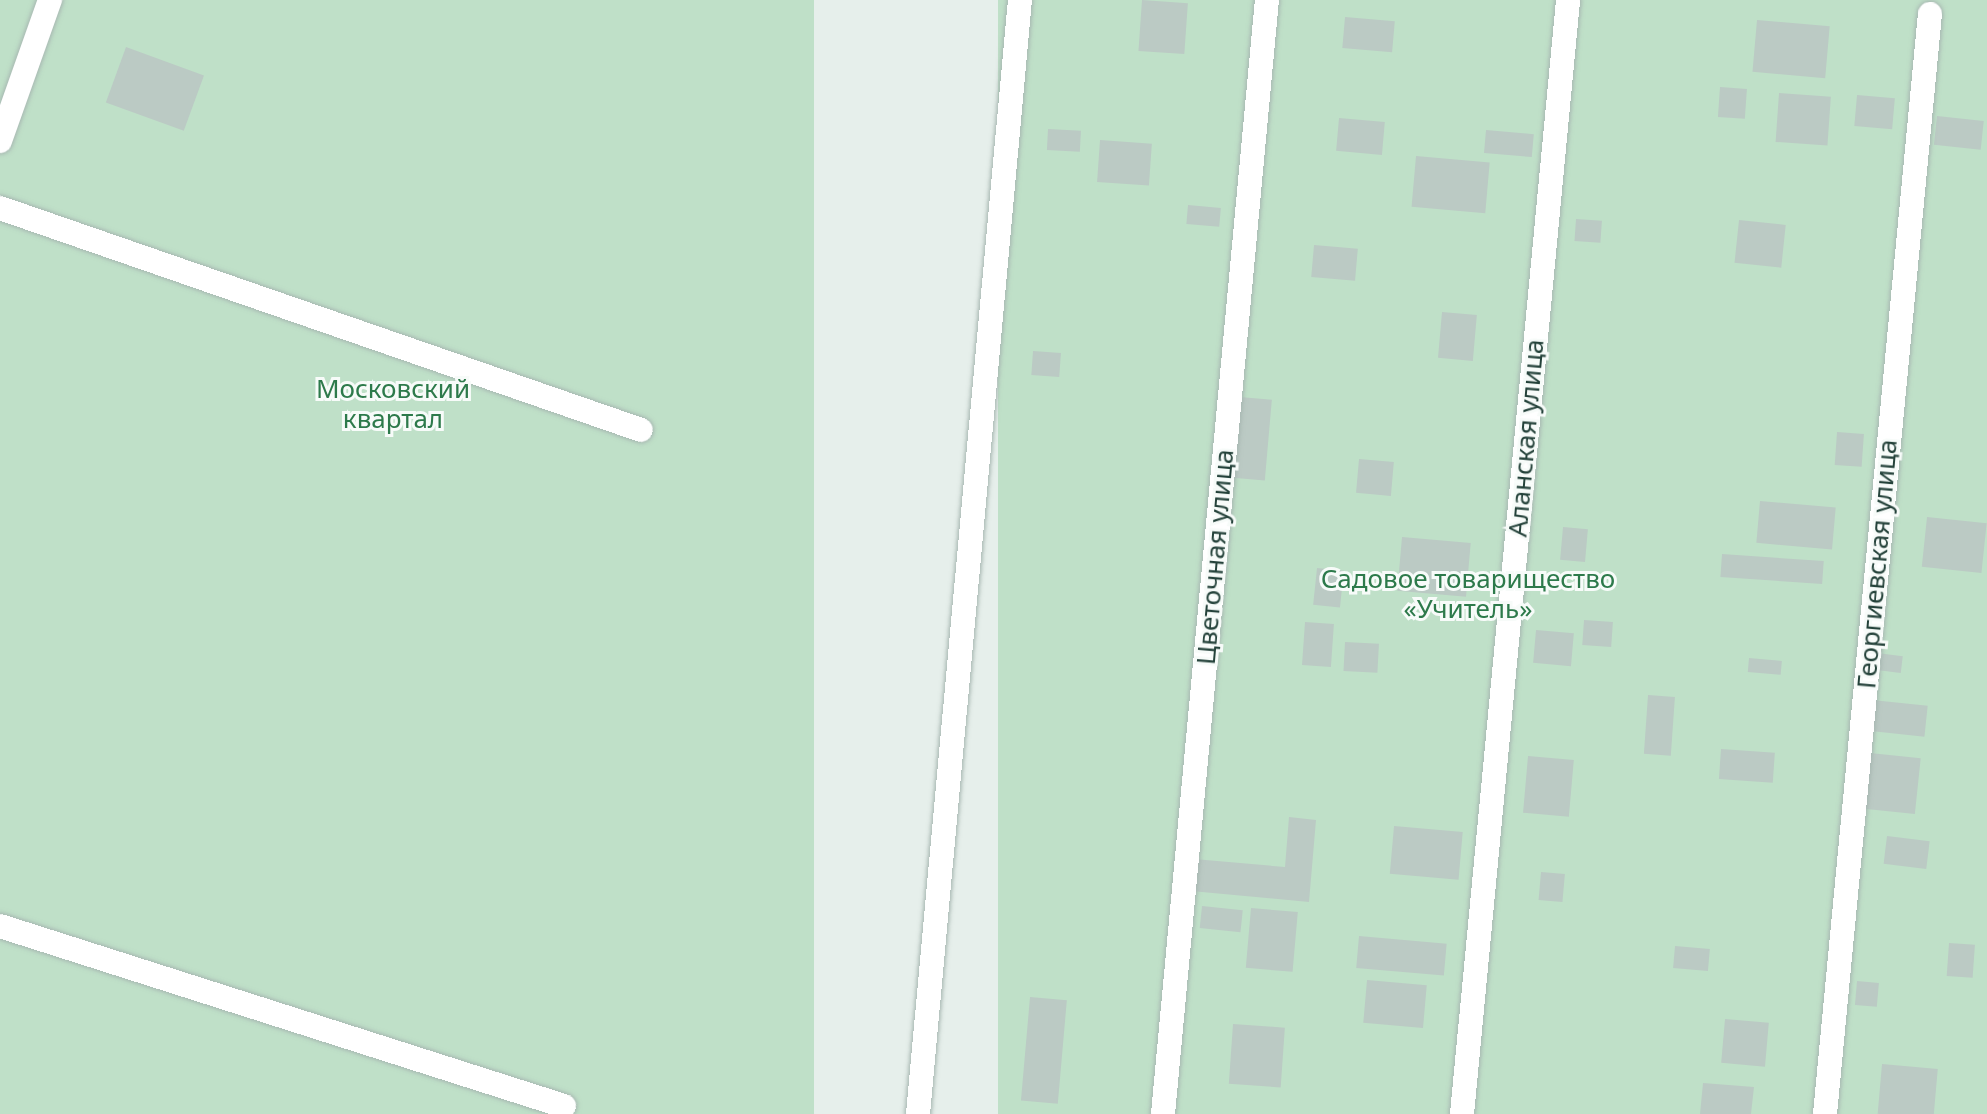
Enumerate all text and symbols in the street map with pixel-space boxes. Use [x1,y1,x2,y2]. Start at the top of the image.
street label: Аланская улица [1502,338,1550,538]
park label: Московский квартал [316,373,470,434]
street label: Георгиевская улица [1851,438,1903,690]
street label: Цветочная улица [1190,448,1240,666]
park label: Садовое товарищество «Учитель» [1321,563,1615,624]

